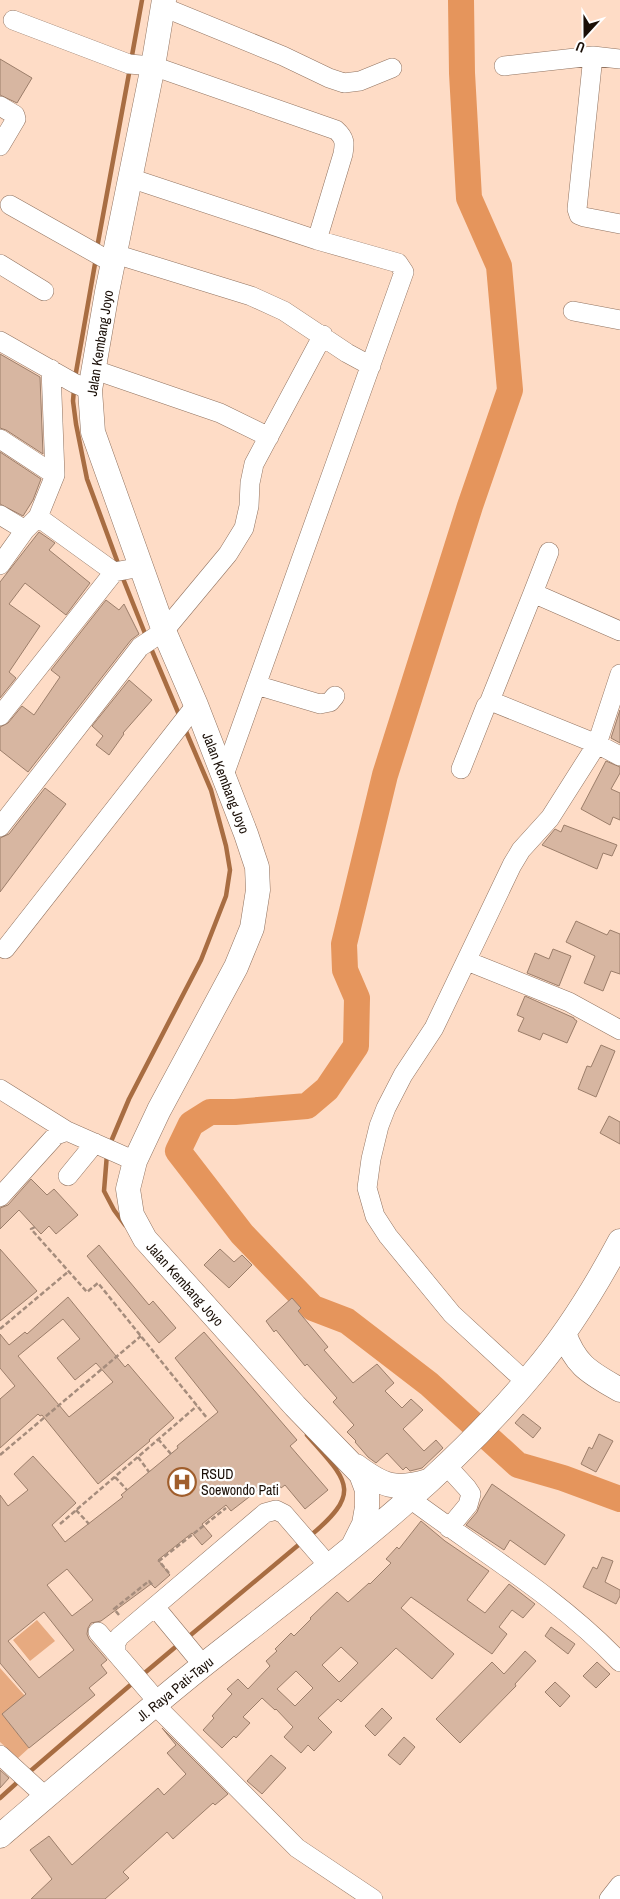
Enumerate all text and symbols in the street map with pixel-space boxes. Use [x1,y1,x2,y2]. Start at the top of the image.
north arrow [560,10,610,60]
text: U [573,37,587,57]
street label: Jalan Kembang Joyo [83,289,117,397]
street label: Jalan Kembang Joyo [198,730,254,836]
street label: Jalan Kembang Joyo [142,1238,228,1330]
place label: RSUD Soewondo Pati [201,1465,279,1499]
hospital icon: RSUD Soewondo Pati [167,1467,197,1497]
street label: Jl. Raya Pati-Tayu [133,1653,217,1725]

